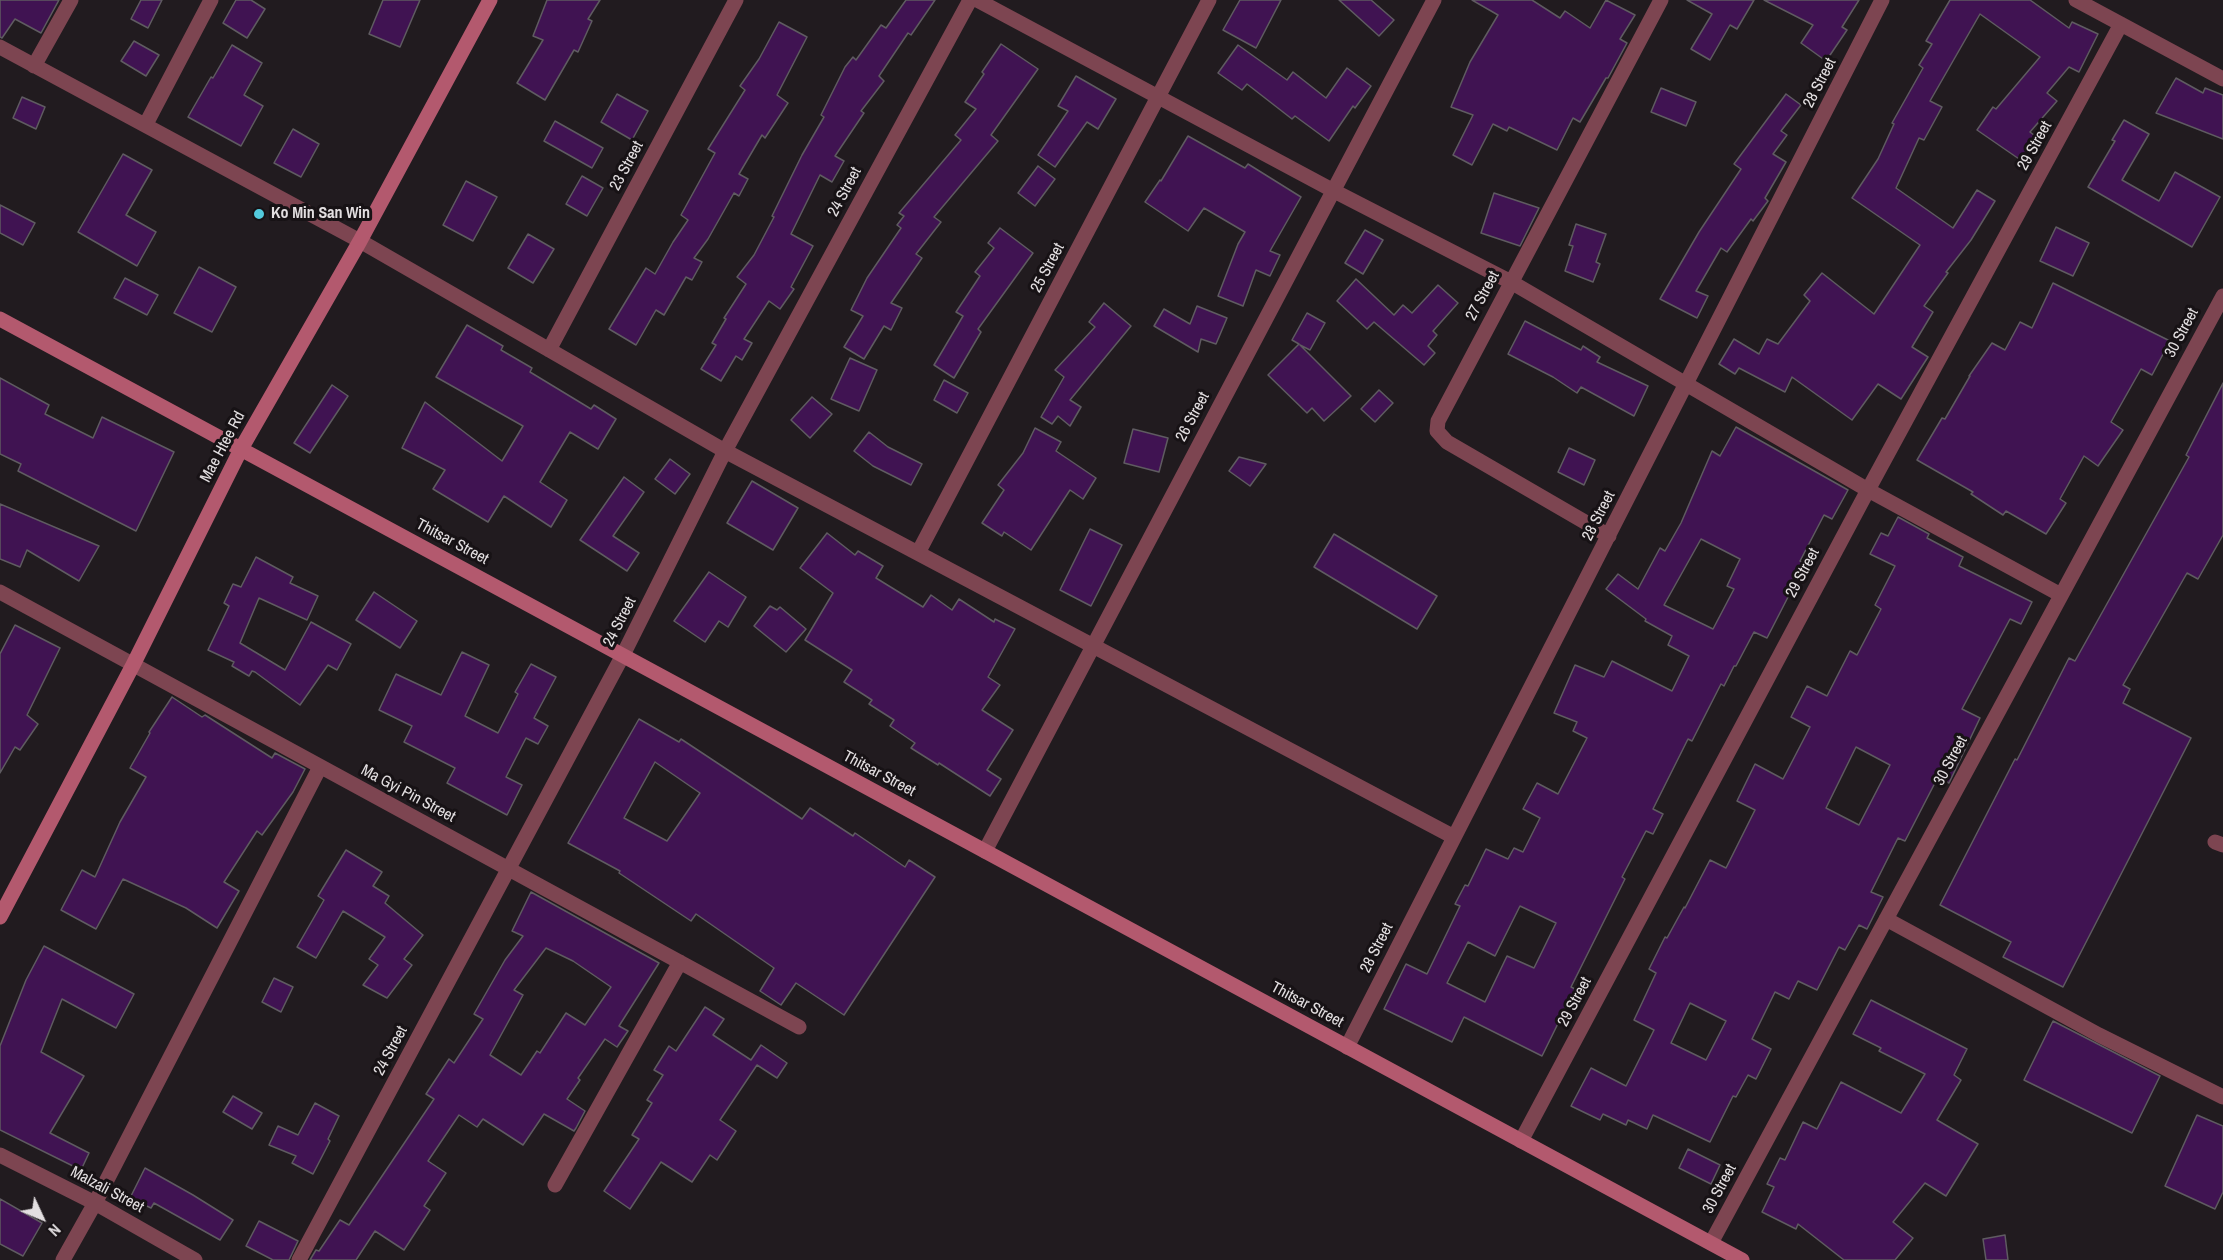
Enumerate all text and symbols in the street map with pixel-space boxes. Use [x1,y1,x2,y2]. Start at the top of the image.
street label: 28 Street [1799,55,1841,111]
street label: 29 Street [2014,118,2056,174]
street label: 23 Street [606,138,648,194]
street label: 24 Street [824,164,866,220]
place label: Ko Min San Win [271,204,370,224]
marker: Ko Min San Win [252,207,266,221]
street label: 25 Street [1027,240,1069,296]
street label: 27 Street [1462,268,1504,324]
street label: 30 Street [2161,305,2203,361]
street label: 26 Street [1172,389,1214,445]
street label: Mae Htee Rd [196,408,250,486]
street label: 28 Street [1578,488,1620,544]
street label: Thitsar Street [412,515,492,569]
street label: 29 Street [1782,545,1824,601]
street label: 24 Street [599,594,641,650]
street label: 30 Street [1930,733,1972,789]
street label: Thitsar Street [839,747,919,801]
street label: Ma Gyi Pin Street [357,761,459,827]
street label: 28 Street [1356,920,1398,976]
street label: 29 Street [1554,974,1596,1030]
street label: Thitsar Street [1267,978,1347,1032]
street label: 24 Street [370,1023,412,1079]
street label: 30 Street [1699,1161,1741,1217]
street label: Malzali Street [67,1163,147,1217]
north arrow [12,1188,72,1248]
text: N [44,1219,66,1242]

